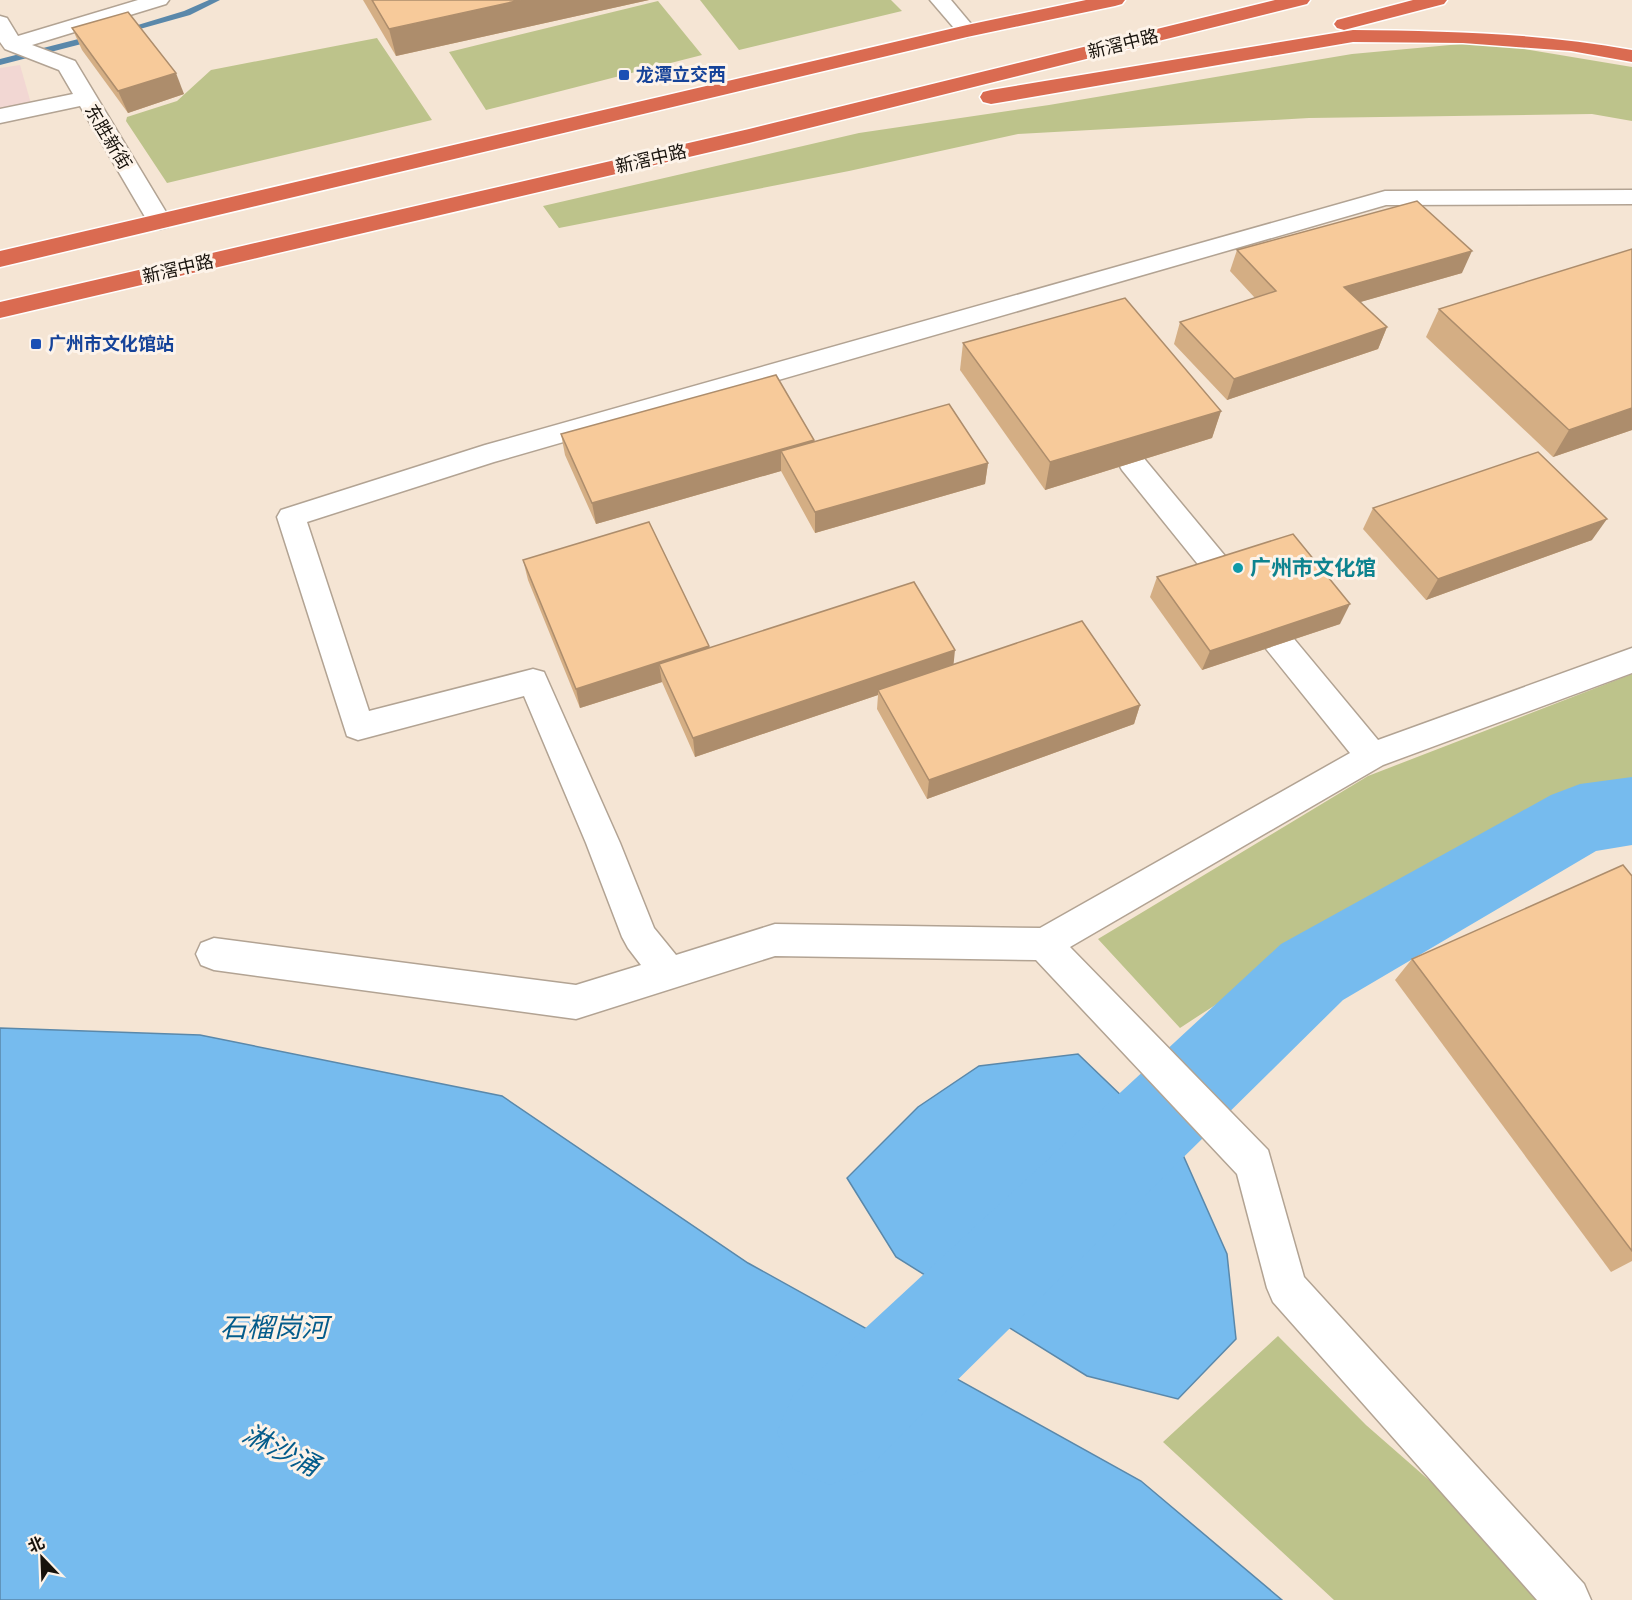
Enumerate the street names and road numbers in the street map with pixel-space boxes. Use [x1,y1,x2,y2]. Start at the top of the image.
street label: 新滘中路 [1085,24,1161,63]
street label: 东胜新街 [80,100,137,174]
street label: 新滘中路 [613,139,689,178]
street label: 新滘中路 [140,249,216,288]

